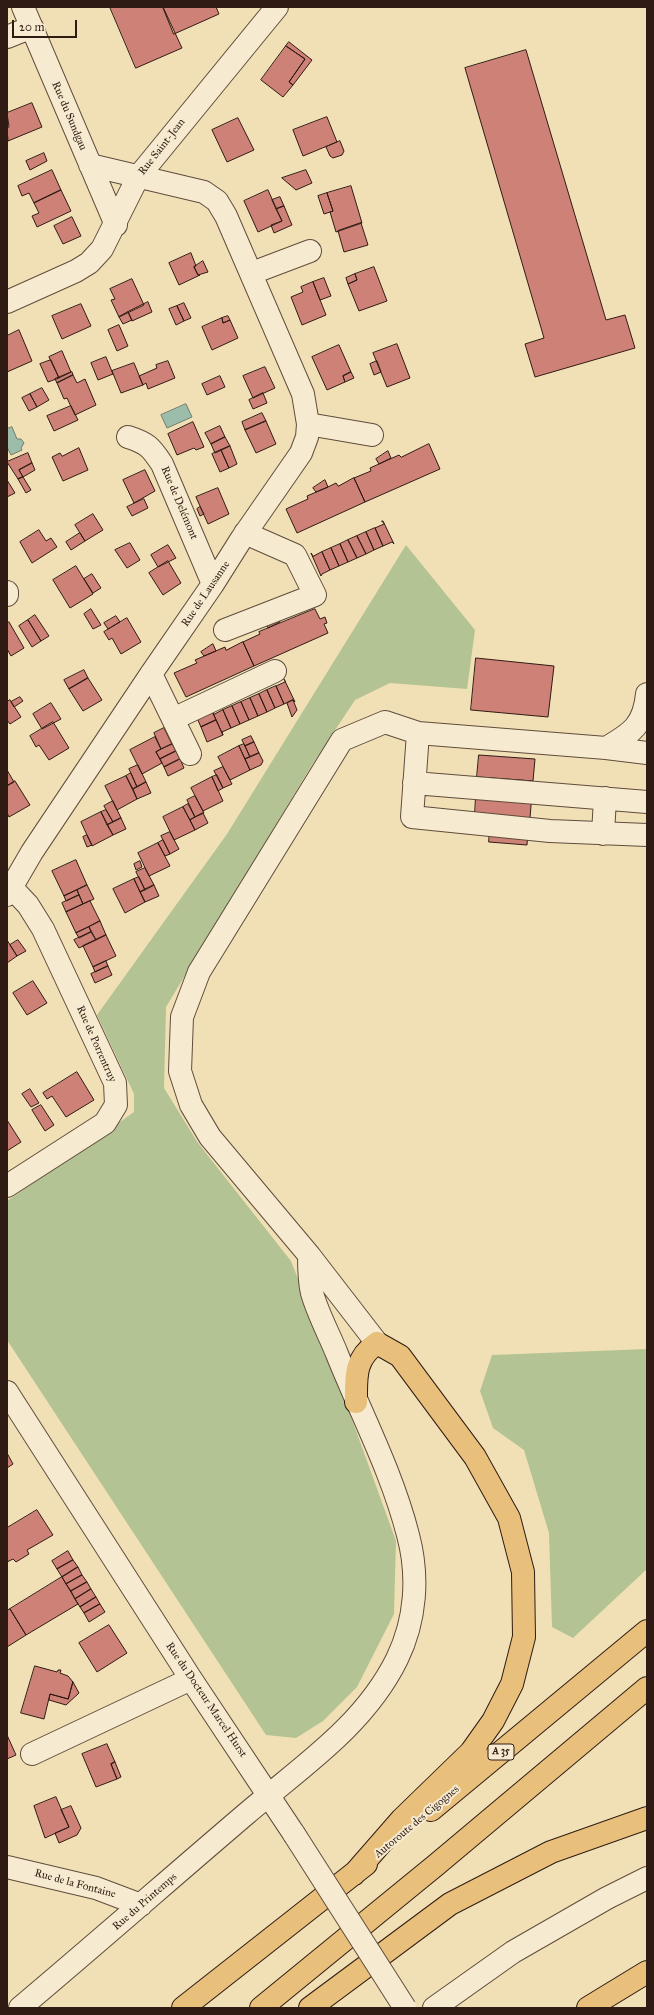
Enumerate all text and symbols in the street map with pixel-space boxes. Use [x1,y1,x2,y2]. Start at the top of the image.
scale bar [14,12,79,38]
text: 20 m [19,20,45,34]
street label: Rue du Sundgau [49,80,89,152]
street label: Rue Saint-Jean [136,116,188,178]
street label: Rue de Delémont [158,464,200,542]
street label: Rue de Lausanne [179,559,233,629]
street label: Rue de Porrentruy [73,1004,119,1084]
street label: Rue du Docteur Marcel Hurst [163,1640,249,1760]
road number: A 35 [488,1744,514,1760]
street label: Autoroute des Cigognes [372,1783,462,1861]
street label: Rue de la Fontaine [33,1867,117,1901]
street label: Rue du Printemps [110,1871,180,1933]

